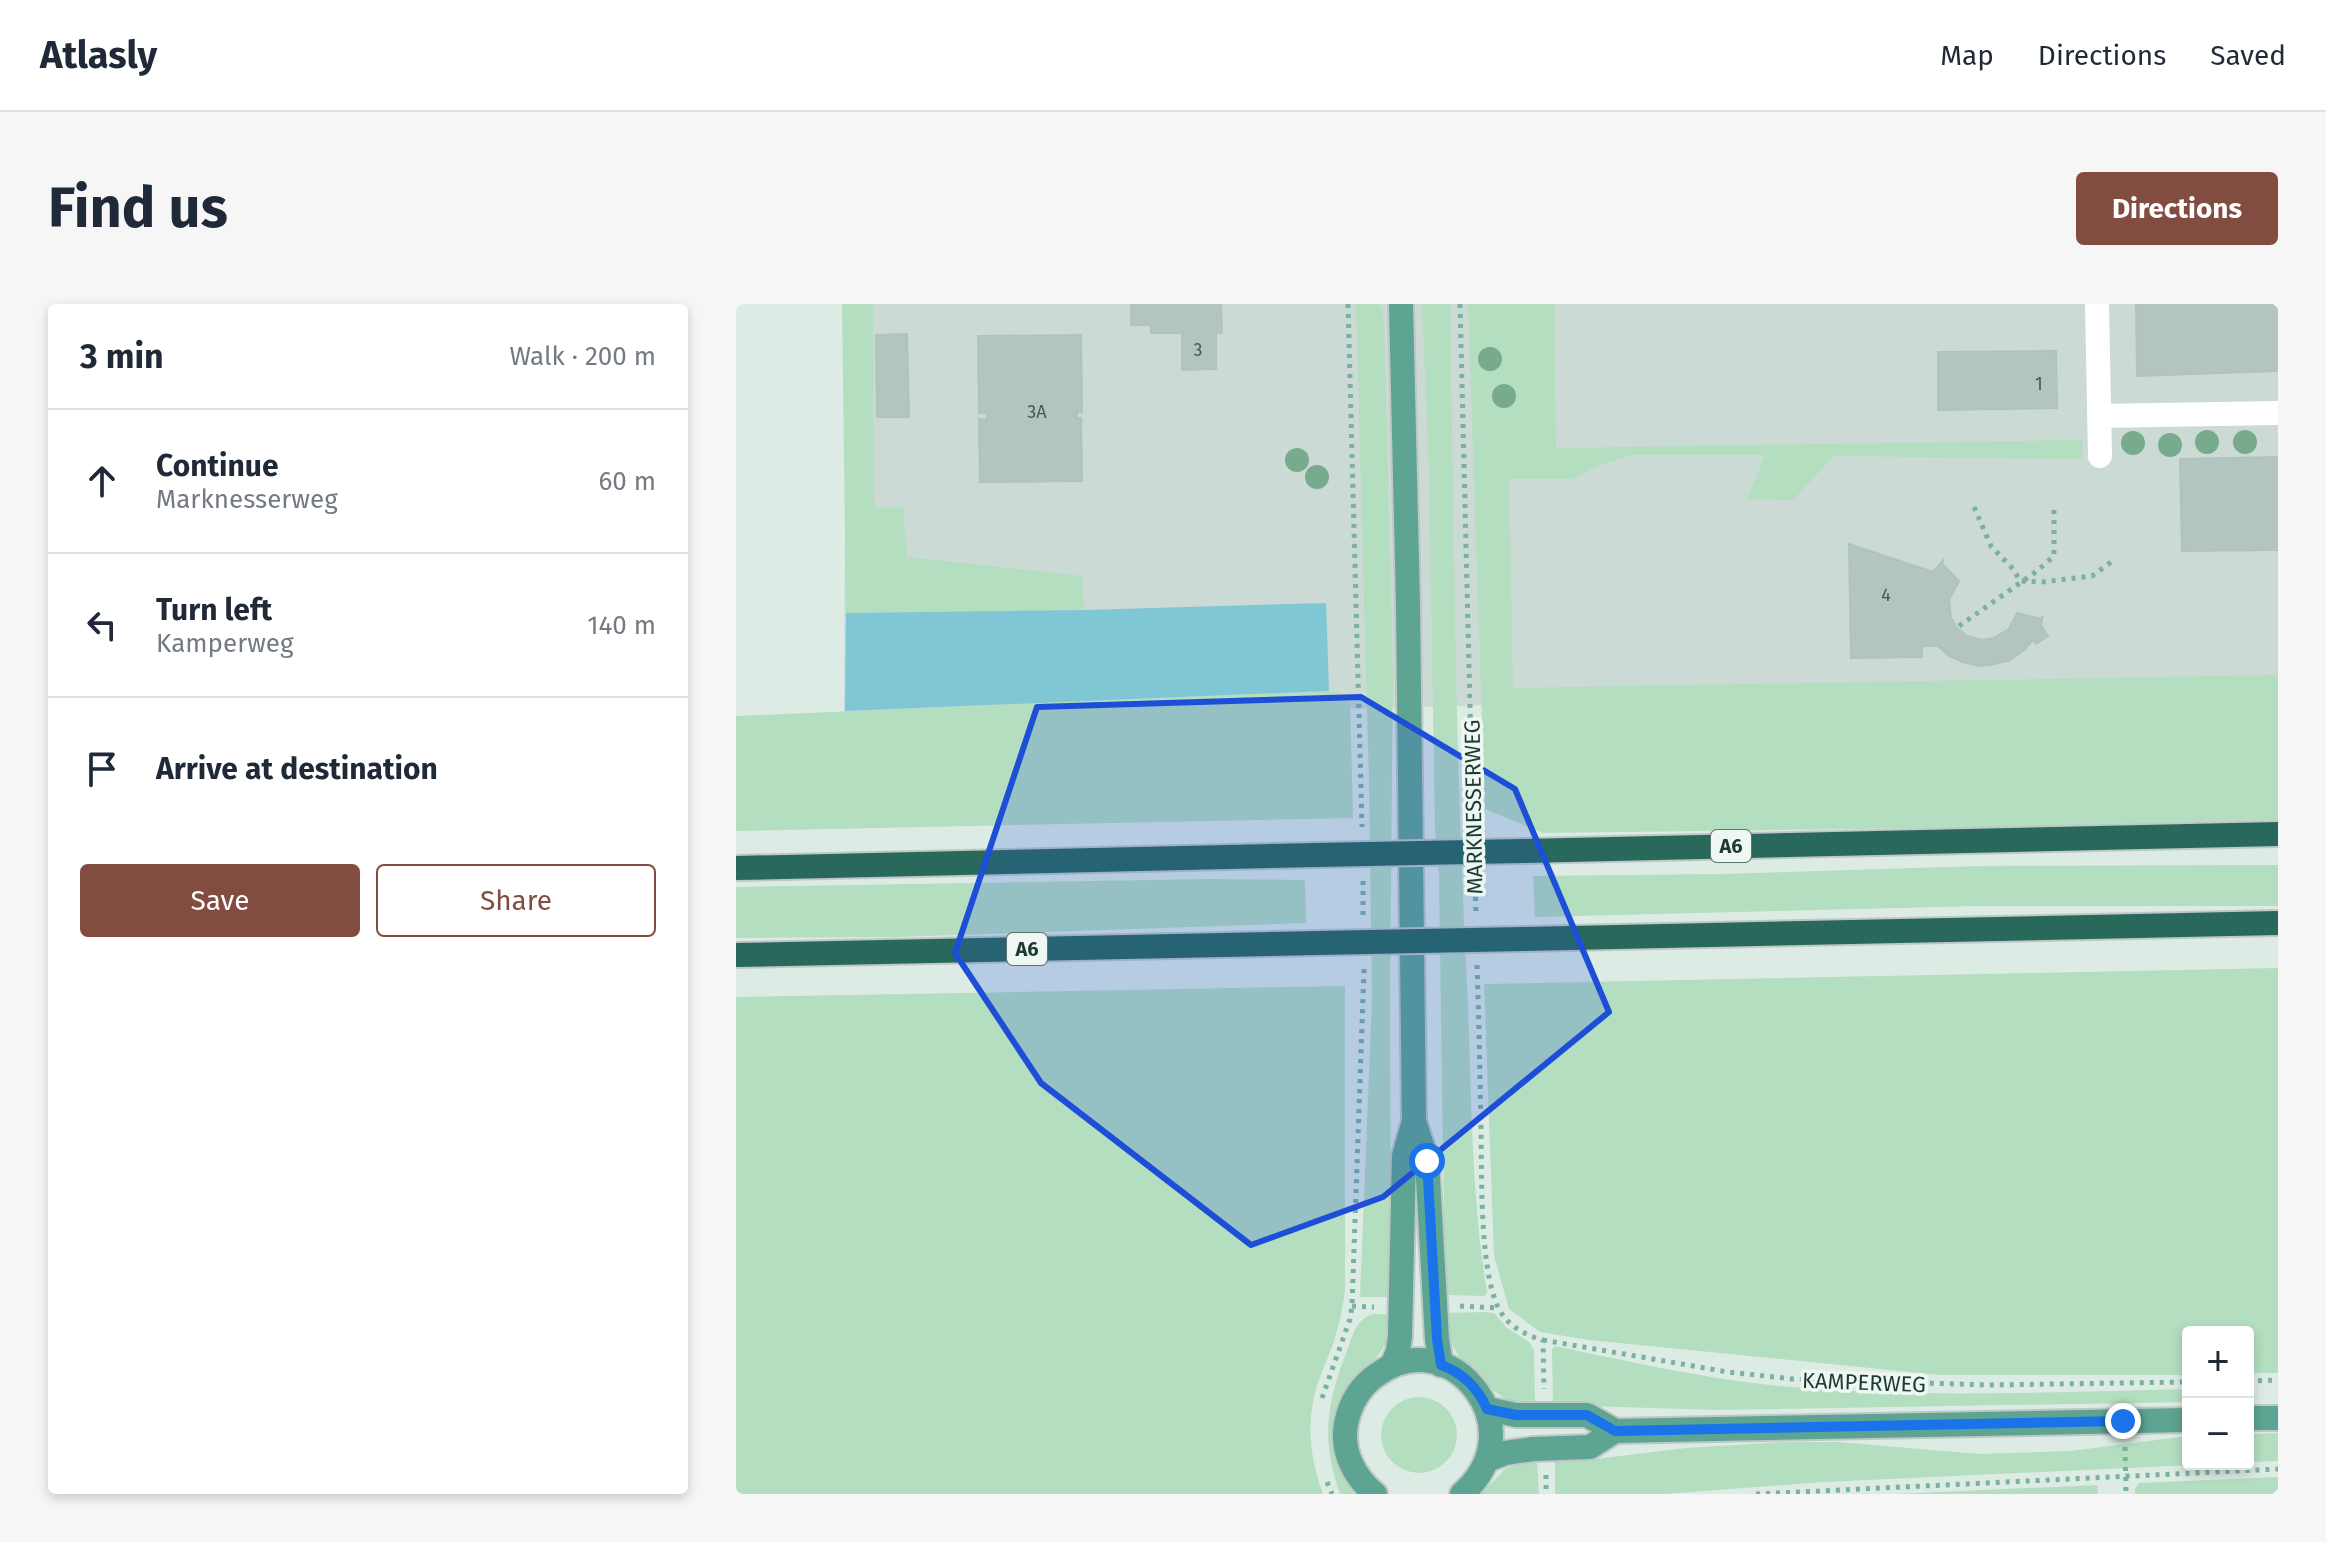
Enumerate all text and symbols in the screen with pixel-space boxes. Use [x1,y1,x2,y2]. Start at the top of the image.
text: Atlasly [40,32,157,78]
text: Map [1940,39,1994,72]
text: Directions [2038,39,2166,72]
text: Saved [2210,39,2286,72]
button: Directions [2076,172,2278,245]
text: Find us [48,175,228,242]
text: 3 min [80,336,164,377]
house number: 3 [1194,339,1202,361]
text: Walk · 200 m [509,341,656,372]
house number: 1 [2035,373,2043,395]
house number: 3A [1027,401,1047,423]
text: Continue [156,448,279,484]
icon: ahead [80,459,124,503]
text: 60 m [598,466,656,497]
text: Marknesserweg [156,484,338,515]
house number: 4 [1881,584,1891,606]
text: Turn left [156,592,272,628]
icon: left [80,603,124,647]
text: 140 m [587,610,656,641]
text: Kamperweg [156,628,294,659]
street label: MARKNESSERWEG [1458,719,1489,895]
icon: arrive [80,747,124,791]
text: Arrive at destination [156,751,438,787]
road number: A6 [1711,830,1751,862]
button: Save [80,864,360,937]
button: Share [376,864,656,937]
road number: A6 [1007,933,1047,965]
route start [1409,1143,1445,1179]
map controls [2182,1326,2254,1470]
button: + [2182,1326,2254,1398]
street label: KAMPERWEG [1801,1367,1926,1398]
button: − [2182,1398,2254,1470]
route end [2105,1403,2141,1439]

